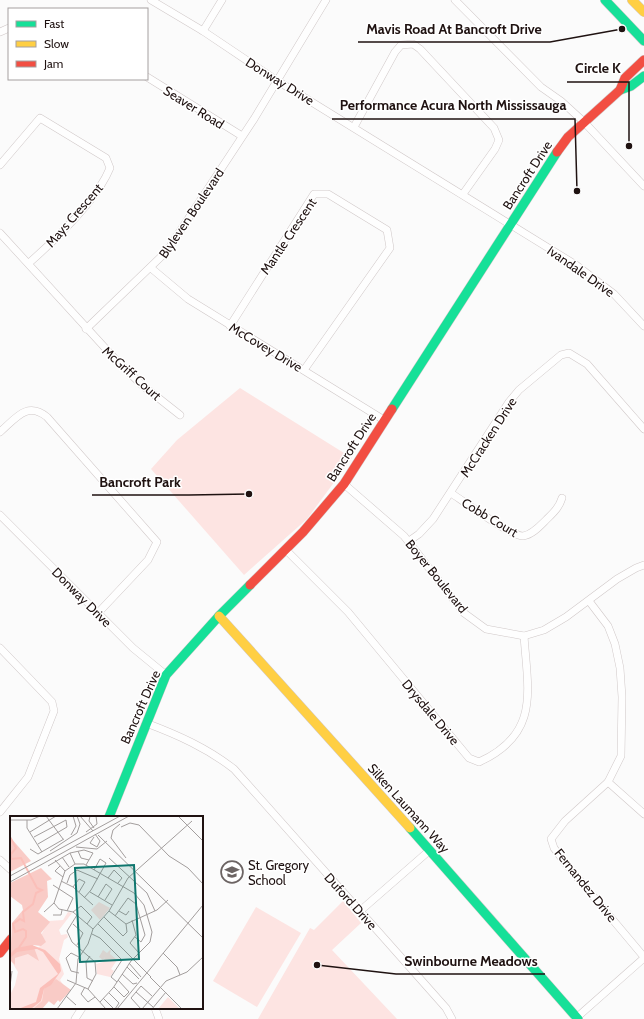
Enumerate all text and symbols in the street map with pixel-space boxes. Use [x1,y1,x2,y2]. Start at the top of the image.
legend [8,8,148,80]
text: Fast [44,16,64,31]
callout: Mavis Road At Bancroft Drive [358,16,550,42]
text: Mavis Road At Bancroft Drive [366,20,542,38]
text: Slow [44,36,69,51]
street label: Donway Drive [243,54,317,109]
text: Jam [43,56,63,71]
callout: Circle K [567,56,629,82]
text: Circle K [575,59,621,77]
street label: Seaver Road [161,82,227,132]
callout: Performance Acura North Mississauga [332,93,575,119]
text: Performance Acura North Mississauga [340,96,566,114]
street label: Bancroft Drive [499,137,555,212]
street label: Blyleven Boulevard [155,165,227,261]
street label: Mays Crescent [42,179,106,250]
street label: Mantle Crescent [257,194,320,277]
street label: Ivandale Drive [544,242,618,300]
street label: McCovey Drive [227,319,306,375]
street label: McGriff Court [99,342,165,404]
street label: McCracken Drive [456,394,520,480]
street label: Bancroft Drive [323,409,379,484]
callout: Bancroft Park [92,469,189,495]
text: Bancroft Park [99,473,181,491]
street label: Cobb Court [459,494,521,540]
street label: Boyer Boulevard [402,536,472,616]
street label: Donway Drive [49,564,115,630]
street label: Bancroft Drive [117,667,164,746]
street label: Drysdale Drive [399,676,463,748]
street label: Silken Laumann Way [365,760,454,856]
inset map [10,816,203,1009]
street label: Fernandez Drive [552,845,621,925]
place label: St. Gregory School [248,857,309,888]
school or university icon: St. Gregory School [219,859,245,885]
street label: Duford Drive [321,869,381,933]
callout: Swinbourne Meadows [396,948,545,974]
text: Swinbourne Meadows [404,952,538,970]

